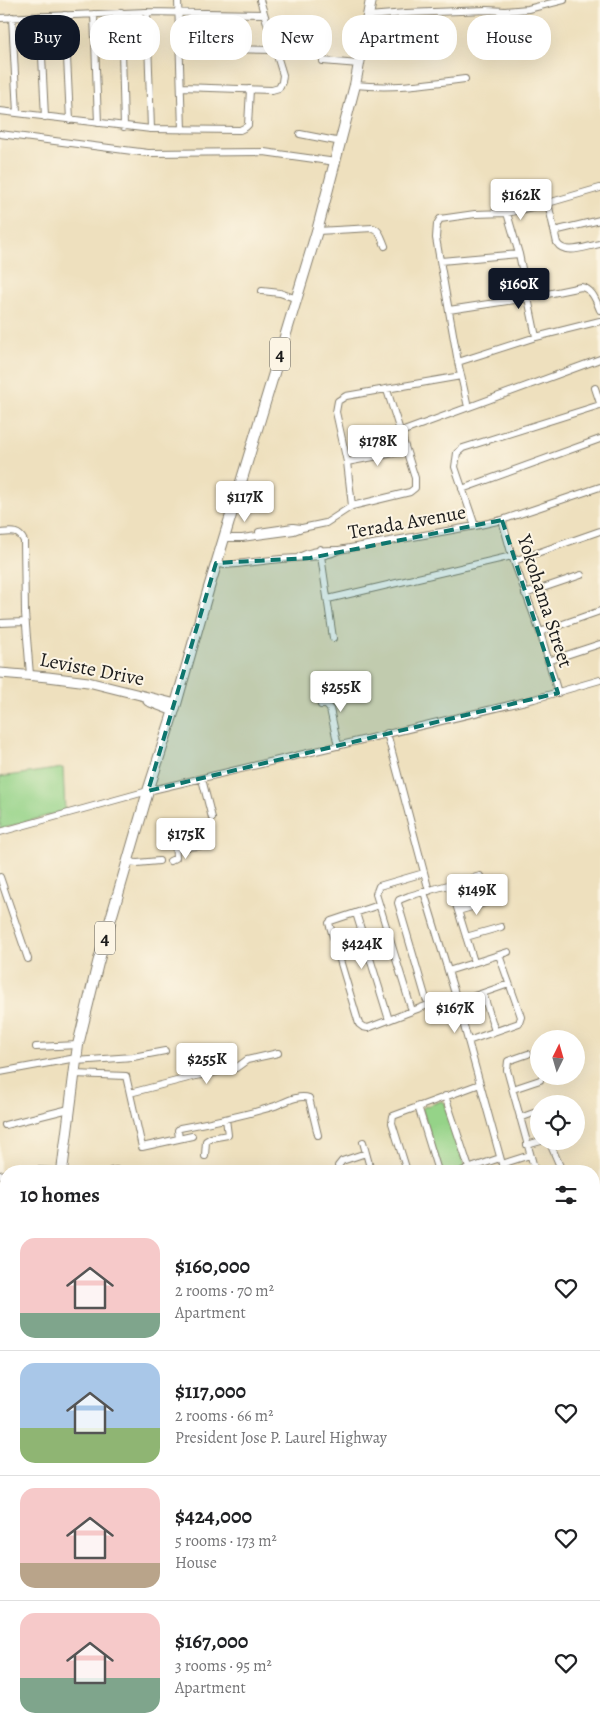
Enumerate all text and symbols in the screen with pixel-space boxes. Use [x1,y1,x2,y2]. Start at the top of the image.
chip: Buy [15,15,80,60]
chip: Rent [90,15,160,60]
chip: Filters [170,15,252,60]
chip: New [262,15,332,60]
chip: Apartment [342,15,457,60]
chip: House [467,15,551,60]
pin: $162K [486,178,556,221]
text: $162K [502,184,540,206]
pin: $160K [484,268,554,310]
text: $160K [499,273,539,295]
road number: 4 [270,338,290,370]
pin: $178K [343,424,413,467]
text: $178K [359,430,397,452]
pin: $117K [210,480,280,523]
text: $117K [227,486,263,508]
street label: Terada Avenue [346,498,468,546]
street label: Yokohama Street [510,530,579,671]
street label: Leviste Drive [37,646,147,692]
pin: $255K [306,670,376,713]
text: $255K [321,676,361,698]
pin: $175K [151,818,221,860]
text: $175K [167,823,205,845]
pin: $149K [442,874,512,916]
text: $149K [458,879,496,901]
road number: 4 [95,921,115,954]
pin: $424K [327,928,397,970]
text: $424K [342,933,382,955]
pin: $167K [420,992,490,1034]
text: $167K [436,997,474,1019]
north arrow [530,1030,585,1085]
map controls [530,1030,585,1150]
pin: $255K [172,1042,242,1085]
text: $255K [187,1048,227,1070]
button: locate [530,1095,585,1150]
text: 10 homes [20,1181,100,1209]
icon: filters [552,1181,580,1209]
text: $160,000 [175,1252,250,1280]
icon: home [60,1258,120,1318]
icon: heart [552,1274,580,1302]
text: 2 rooms · 70 m² [175,1280,274,1302]
text: Apartment [175,1302,246,1324]
text: $117,000 [175,1377,246,1405]
icon: home [60,1383,120,1443]
icon: heart [552,1399,580,1427]
text: 2 rooms · 66 m² [175,1405,273,1427]
text: President Jose P. Laurel Highway [175,1427,387,1449]
text: $424,000 [175,1502,252,1530]
icon: home [60,1508,120,1568]
icon: heart [552,1524,580,1552]
text: 5 rooms · 173 m² [175,1530,277,1552]
text: House [175,1552,217,1574]
text: $167,000 [175,1627,248,1655]
icon: home [60,1633,120,1693]
icon: heart [552,1649,580,1677]
text: 3 rooms · 95 m² [175,1655,272,1677]
text: Apartment [175,1677,246,1699]

